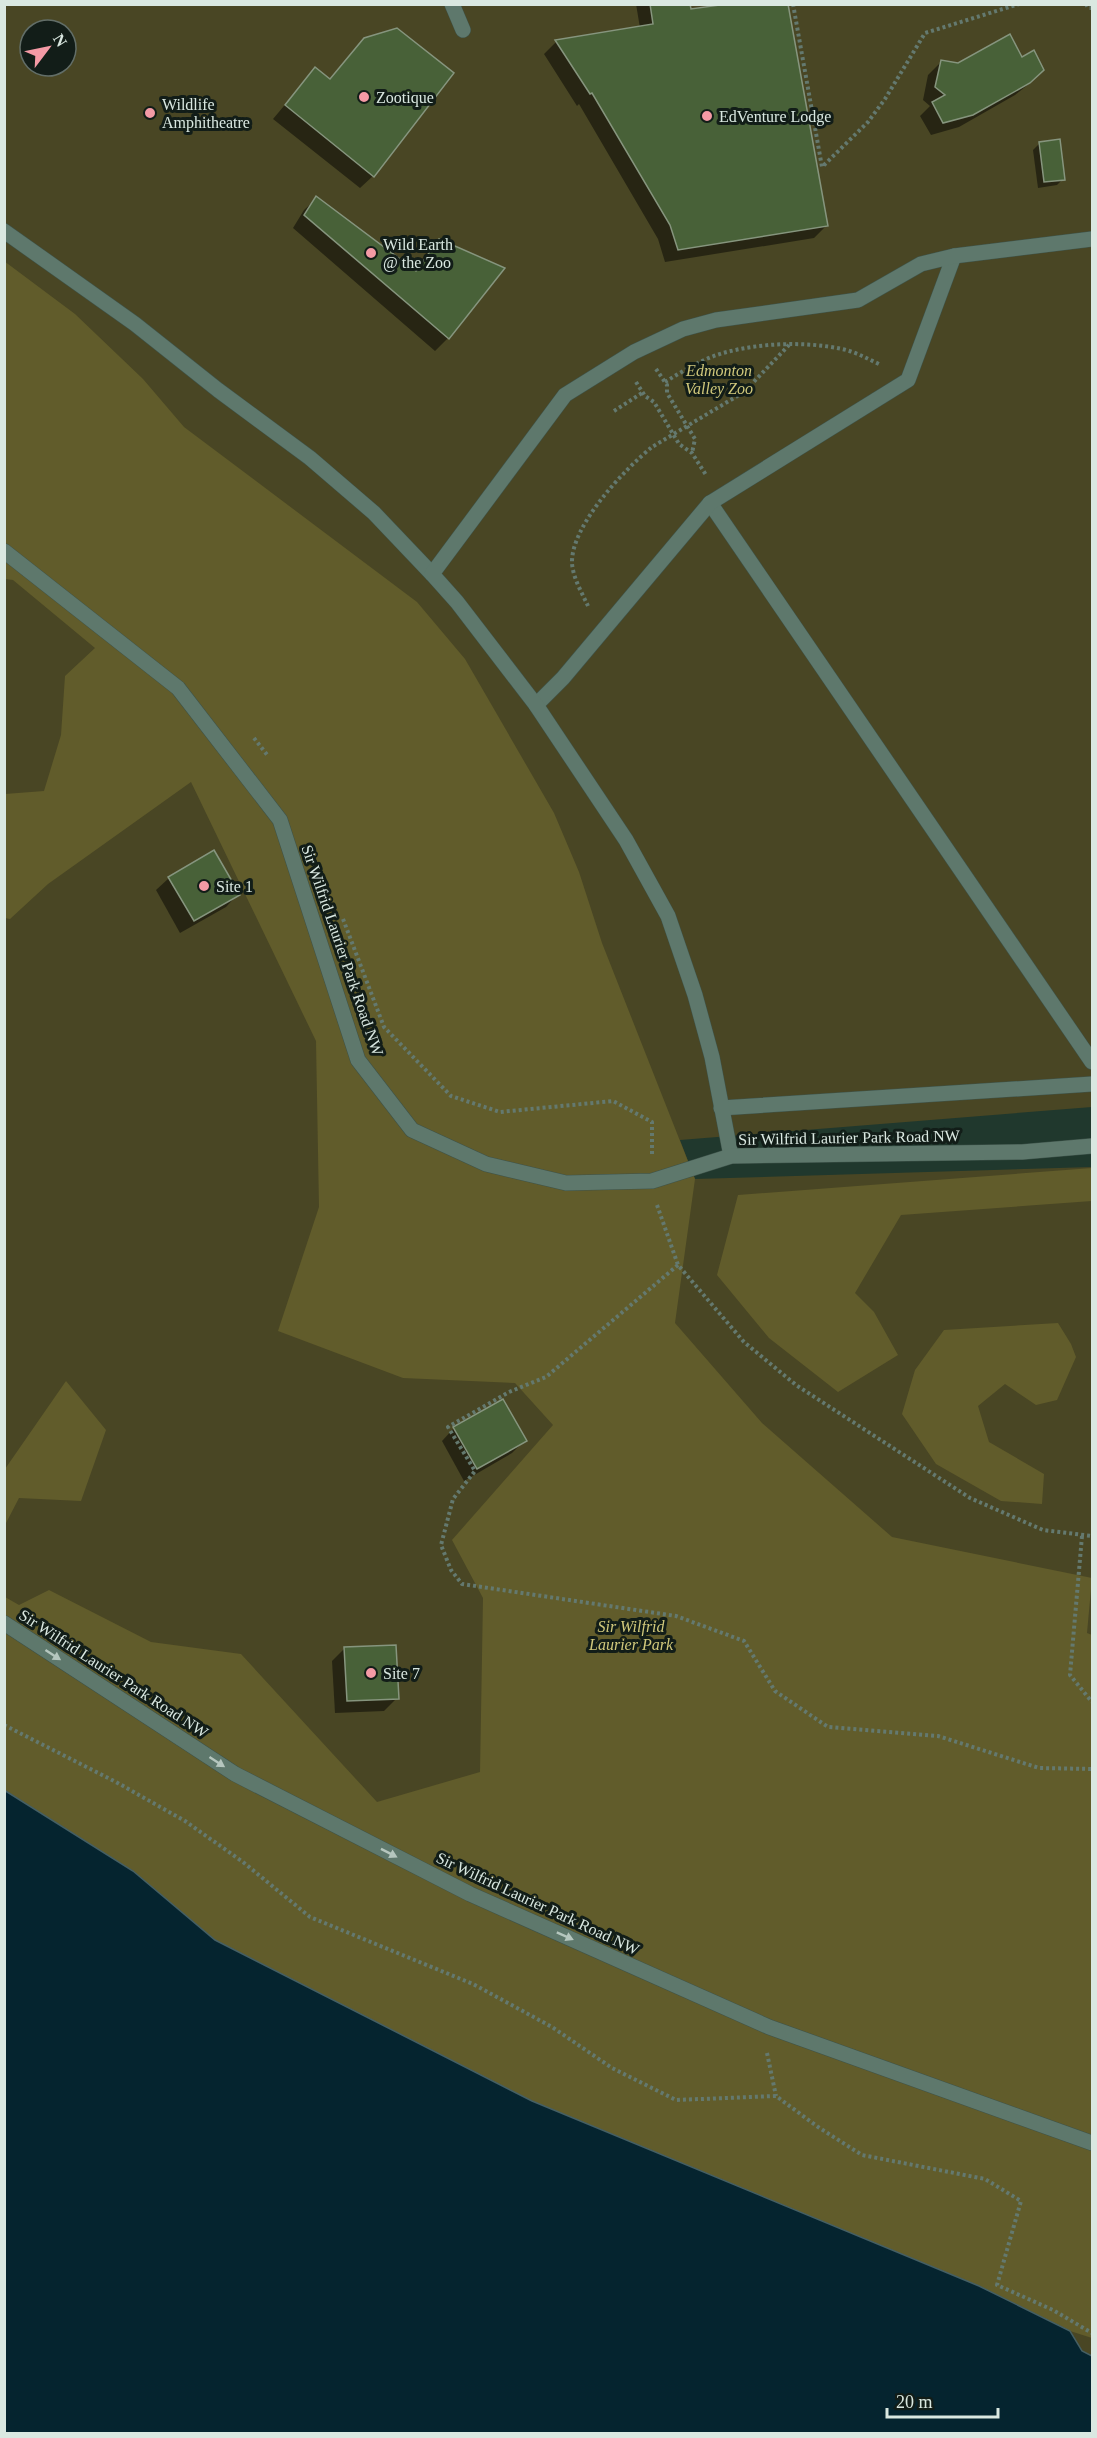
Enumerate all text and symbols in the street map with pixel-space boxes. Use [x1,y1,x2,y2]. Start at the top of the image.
north arrow [18,18,78,78]
text: N [50,31,71,50]
place label: Zootique [376,89,434,107]
marker: Zootique [357,90,371,104]
place label: Wildlife Amphitheatre [162,96,250,132]
marker: Wildlife Amphitheatre [143,106,157,120]
place label: EdVenture Lodge [719,108,831,126]
marker: EdVenture Lodge [700,109,714,123]
place label: Wild Earth @ the Zoo [383,236,453,272]
marker: Wild Earth @ the Zoo [364,246,378,260]
park label: Edmonton Valley Zoo [685,362,753,398]
street label: Sir Wilfrid Laurier Park Road NW [298,843,387,1059]
place label: Site 1 [216,878,253,895]
marker: Site 1 [197,879,211,893]
street label: Sir Wilfrid Laurier Park Road NW [738,1127,961,1148]
street label: Sir Wilfrid Laurier Park Road NW [16,1606,212,1741]
park label: Sir Wilfrid Laurier Park [588,1618,674,1653]
one-way arrow [45,1650,62,1661]
place label: Site 7 [383,1665,420,1682]
marker: Site 7 [364,1666,378,1680]
one-way arrow [209,1756,225,1767]
one-way arrow [381,1848,398,1858]
street label: Sir Wilfrid Laurier Park Road NW [434,1849,643,1958]
one-way arrow [557,1932,574,1941]
scale bar [887,2381,998,2419]
text: 20 m [896,2392,933,2412]

